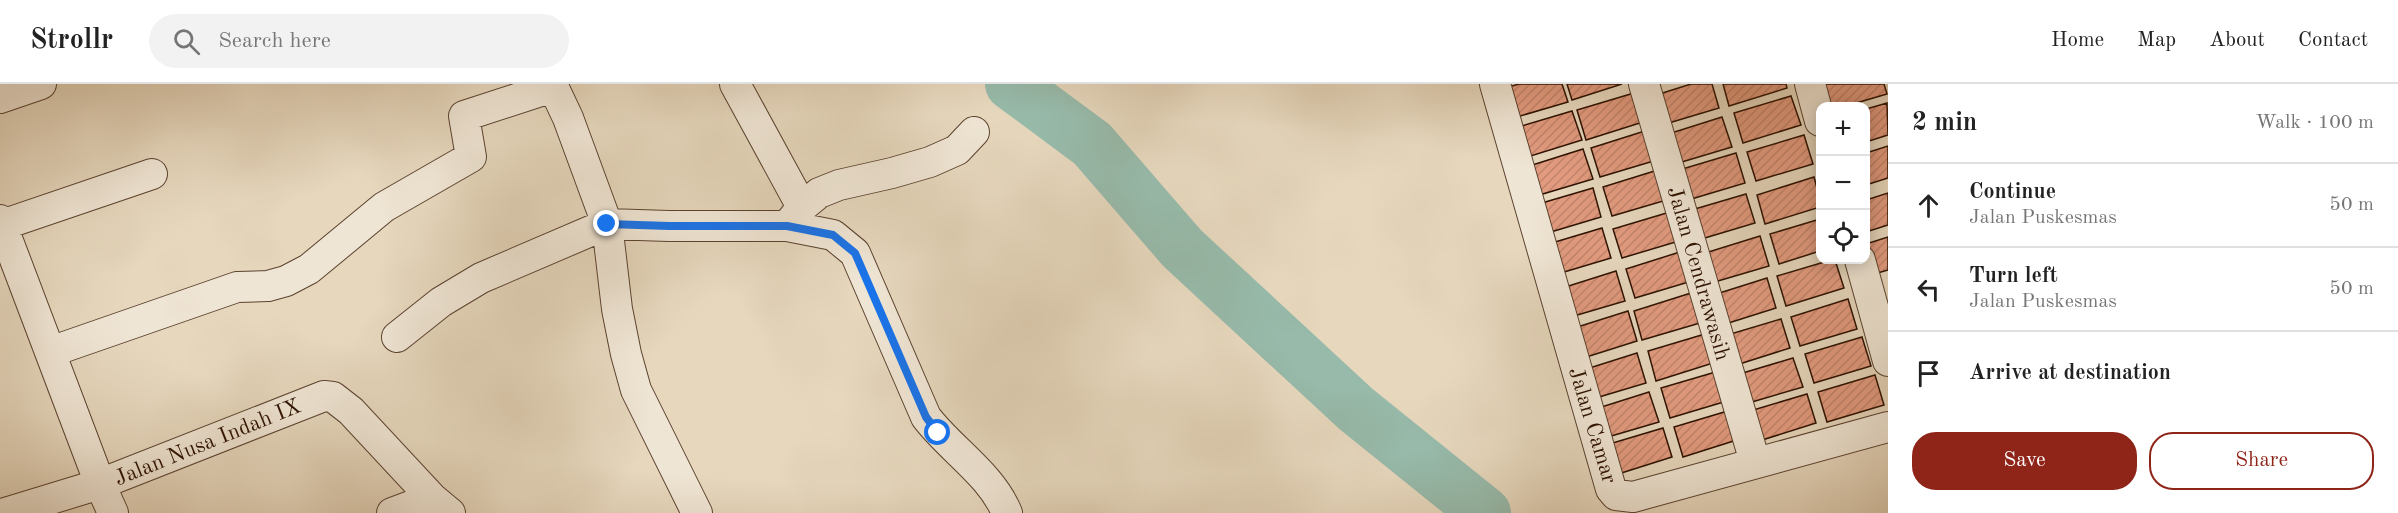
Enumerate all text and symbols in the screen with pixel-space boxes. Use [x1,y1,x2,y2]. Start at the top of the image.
search box [149,14,569,68]
icon: search [170,25,203,58]
text: Strollr [30,27,113,55]
text: Search here [218,30,331,52]
text: Home [2051,30,2104,51]
text: Map [2137,30,2176,51]
text: About [2209,30,2265,51]
text: Contact [2298,30,2368,51]
map controls [1816,102,1870,264]
button: + [1816,102,1870,156]
text: 2 min [1912,110,1977,136]
text: Walk · 100 m [2255,113,2374,133]
button: − [1816,156,1870,210]
text: Continue [1969,181,2056,203]
street label: Jalan Cendrawasih [1663,184,1733,363]
icon: ahead [1912,189,1945,222]
text: 50 m [2329,195,2374,215]
text: Jalan Puskesmas [1969,208,2117,228]
route end [593,210,619,236]
button: locate [1816,210,1870,264]
text: Turn left [1969,265,2058,287]
icon: left [1912,273,1945,306]
text: 50 m [2329,279,2374,299]
text: Jalan Puskesmas [1969,292,2117,312]
icon: arrive [1912,357,1945,390]
text: Arrive at destination [1969,362,2171,384]
street label: Jalan Camar [1564,365,1620,486]
street label: Jalan Nusa Indah IX [111,395,304,490]
route start [924,419,950,445]
button: Save [1912,432,2137,490]
button: Share [2149,432,2374,490]

